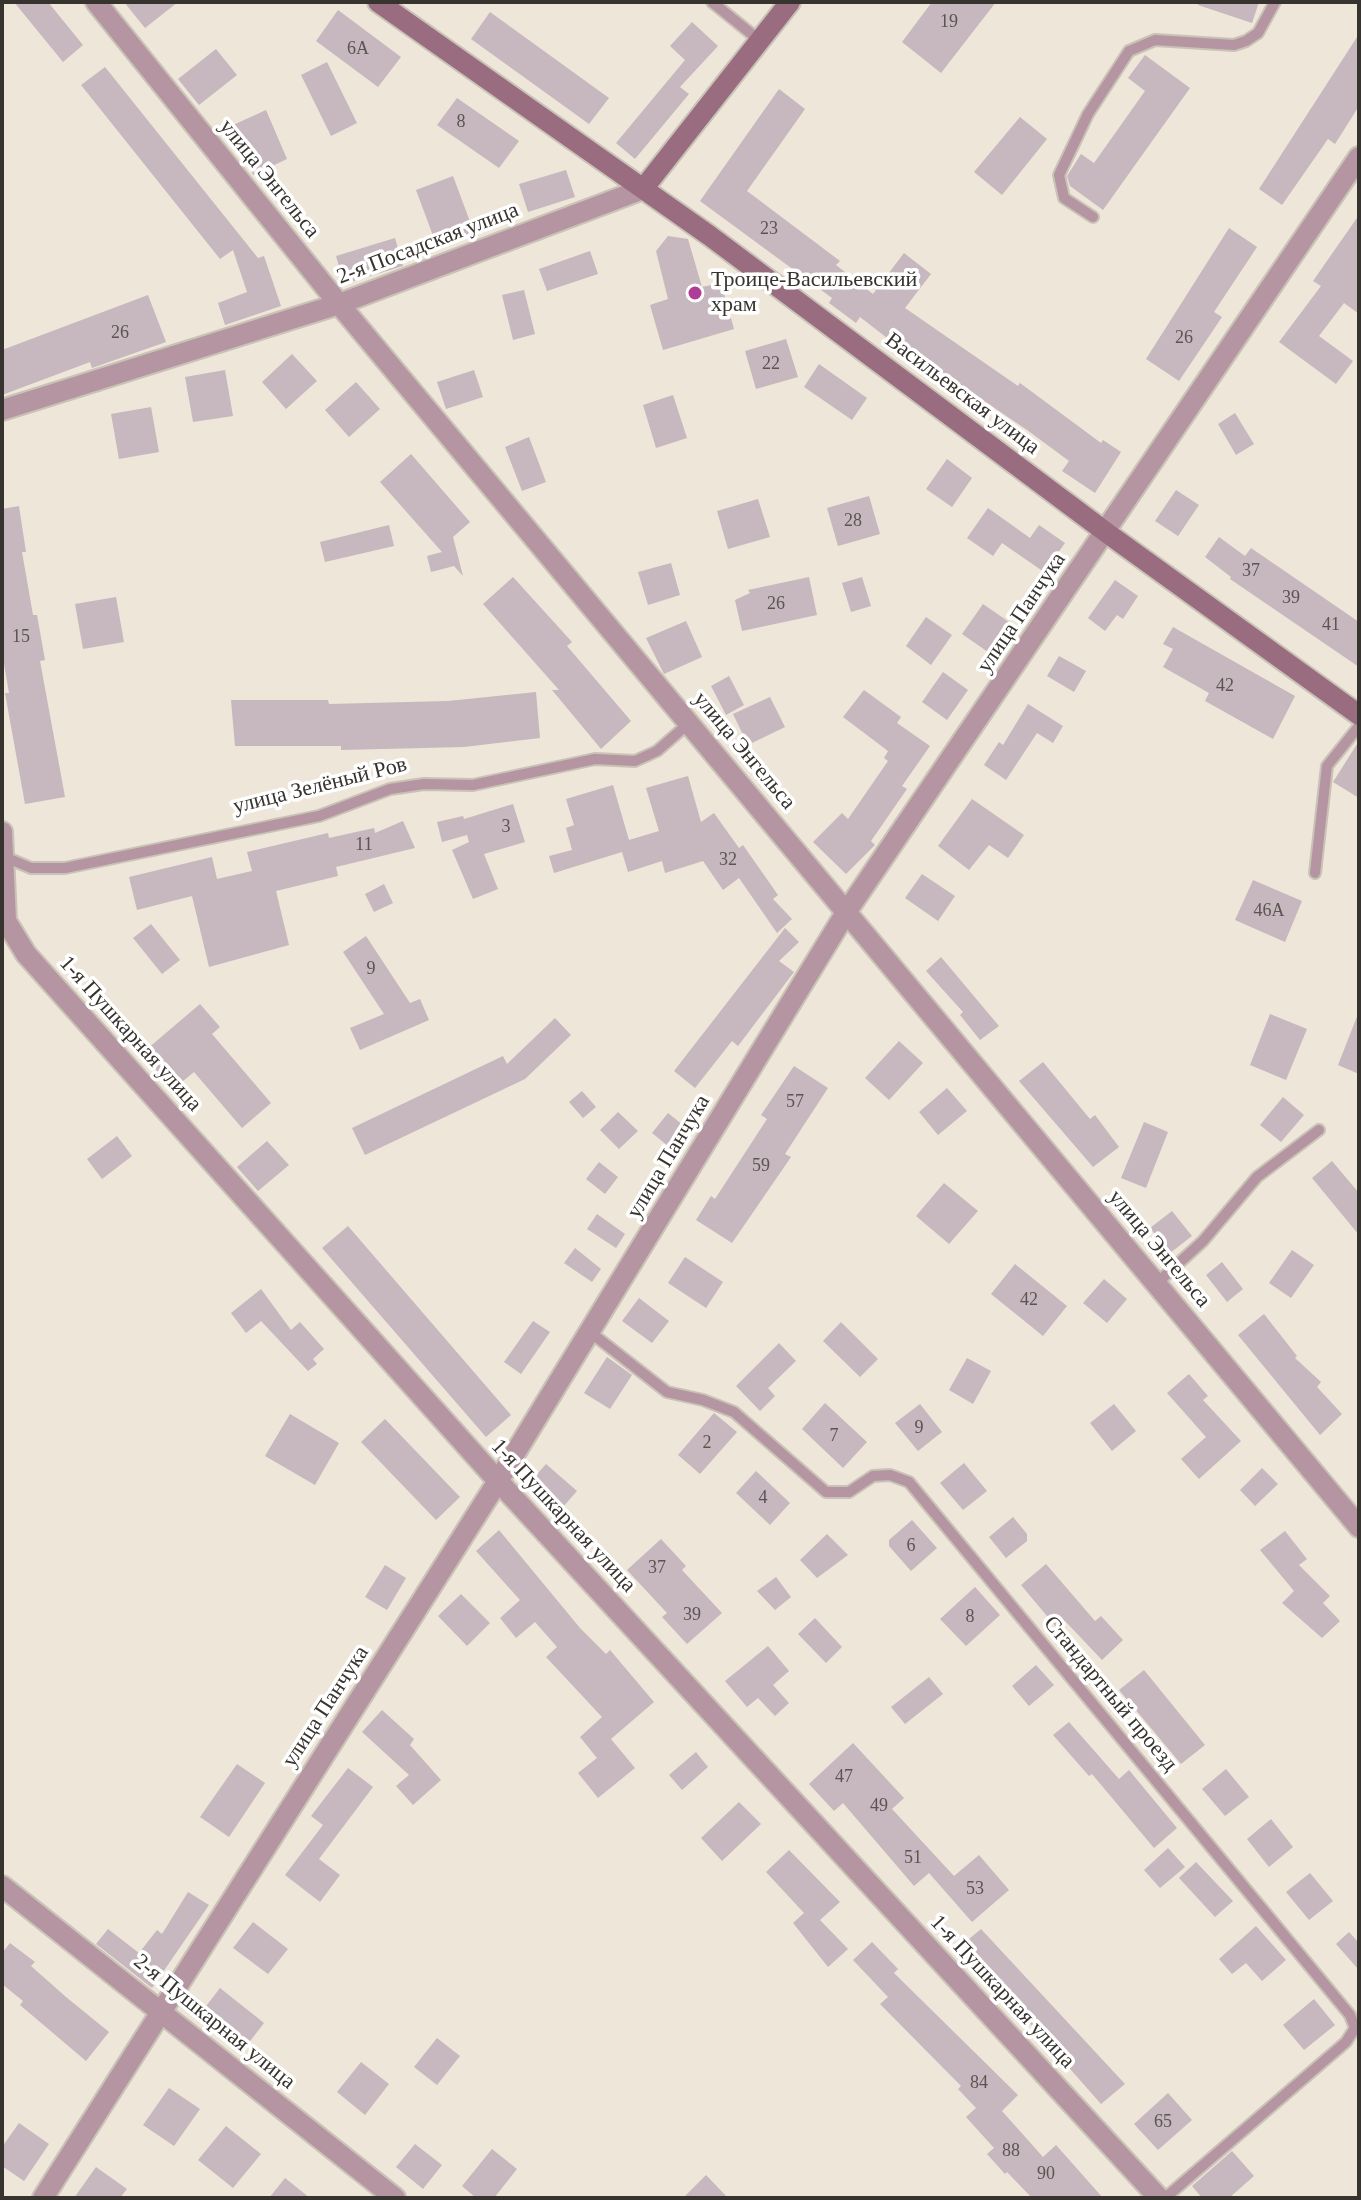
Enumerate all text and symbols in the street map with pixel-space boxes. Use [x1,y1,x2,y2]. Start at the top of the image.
house number: 19 [940,11,958,33]
house number: 6А [347,38,369,60]
house number: 8 [456,111,466,133]
street label: улица Энгельса [213,114,325,244]
street label: 2-я Посадская улица [334,197,522,291]
house number: 23 [760,218,778,240]
place label: Троице-Васильевский храм [711,267,917,318]
marker: Троице-Васильевский храм [686,284,704,302]
house number: 26 [111,322,129,344]
street label: Васильевская улица [879,327,1045,461]
house number: 26 [1175,327,1193,349]
house number: 22 [762,353,780,375]
house number: 28 [844,510,862,532]
street label: улица Панчука [972,548,1072,678]
house number: 37 [1242,560,1260,582]
house number: 39 [1282,587,1300,609]
house number: 26 [767,593,785,615]
house number: 41 [1322,614,1340,636]
house number: 15 [12,626,30,648]
house number: 42 [1216,675,1234,697]
street label: улица Энгельса [687,687,801,815]
street label: улица Зелёный Ров [230,752,410,820]
house number: 3 [502,816,510,838]
house number: 11 [355,834,373,856]
house number: 32 [719,849,737,871]
house number: 46А [1254,900,1284,922]
street label: 1-я Пушкарная улица [53,951,207,1117]
house number: 9 [366,958,376,980]
street label: улица Панчука [622,1090,716,1224]
house number: 57 [786,1091,804,1113]
house number: 59 [752,1155,770,1177]
street label: улица Энгельса [1102,1185,1216,1313]
house number: 42 [1020,1289,1038,1311]
house number: 9 [914,1417,924,1439]
house number: 7 [830,1425,838,1447]
house number: 2 [702,1432,712,1454]
street label: 1-я Пушкарная улица [485,1434,641,1598]
house number: 4 [758,1487,768,1509]
house number: 6 [906,1535,916,1557]
house number: 37 [648,1557,666,1579]
house number: 39 [683,1604,701,1626]
house number: 8 [966,1606,974,1628]
street label: Стандартный проезд [1037,1611,1183,1777]
street label: улица Панчука [277,1641,375,1773]
house number: 47 [835,1766,853,1788]
house number: 49 [870,1795,888,1817]
house number: 51 [904,1847,922,1869]
house number: 53 [966,1878,984,1900]
street label: 1-я Пушкарная улица [924,1910,1080,2074]
street label: 2-я Пушкарная улица [128,1949,300,2095]
house number: 84 [970,2072,988,2094]
house number: 65 [1154,2111,1172,2133]
house number: 88 [1002,2140,1020,2162]
house number: 90 [1037,2163,1055,2185]

